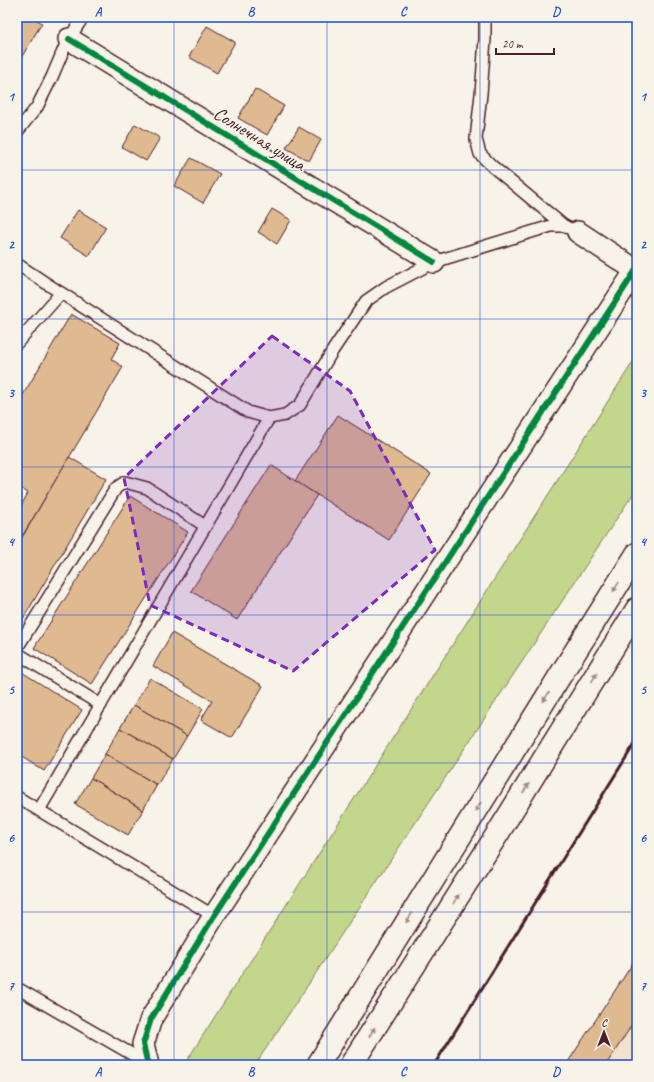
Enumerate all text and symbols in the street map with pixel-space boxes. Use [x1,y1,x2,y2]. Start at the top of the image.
text: A [95,4,103,20]
text: B [248,4,256,20]
text: C [400,4,408,20]
text: D [552,4,561,20]
scale bar [496,30,554,56]
text: 20 m [502,36,524,52]
text: 1 [8,89,16,105]
text: 1 [640,89,648,105]
street label: Солнечная улица [209,101,311,177]
text: 2 [8,237,15,253]
text: 2 [640,237,647,253]
text: 3 [8,385,15,401]
text: 3 [640,385,647,401]
text: 4 [8,534,16,550]
text: 4 [640,534,648,550]
one-way arrow [612,582,620,592]
one-way arrow [591,672,598,684]
text: 5 [8,682,15,698]
text: 5 [640,682,647,698]
one-way arrow [543,691,550,703]
one-way arrow [522,783,529,794]
one-way arrow [474,802,482,812]
text: 6 [8,830,15,846]
text: 6 [640,830,647,846]
one-way arrow [453,893,460,904]
one-way arrow [405,913,413,923]
text: 7 [8,978,15,994]
text: 7 [640,978,647,994]
north arrow [584,1012,624,1052]
text: С [601,1015,608,1029]
one-way arrow [368,1027,376,1037]
text: A [95,1064,103,1080]
text: B [248,1064,256,1080]
text: C [400,1064,408,1080]
text: D [552,1064,561,1080]

